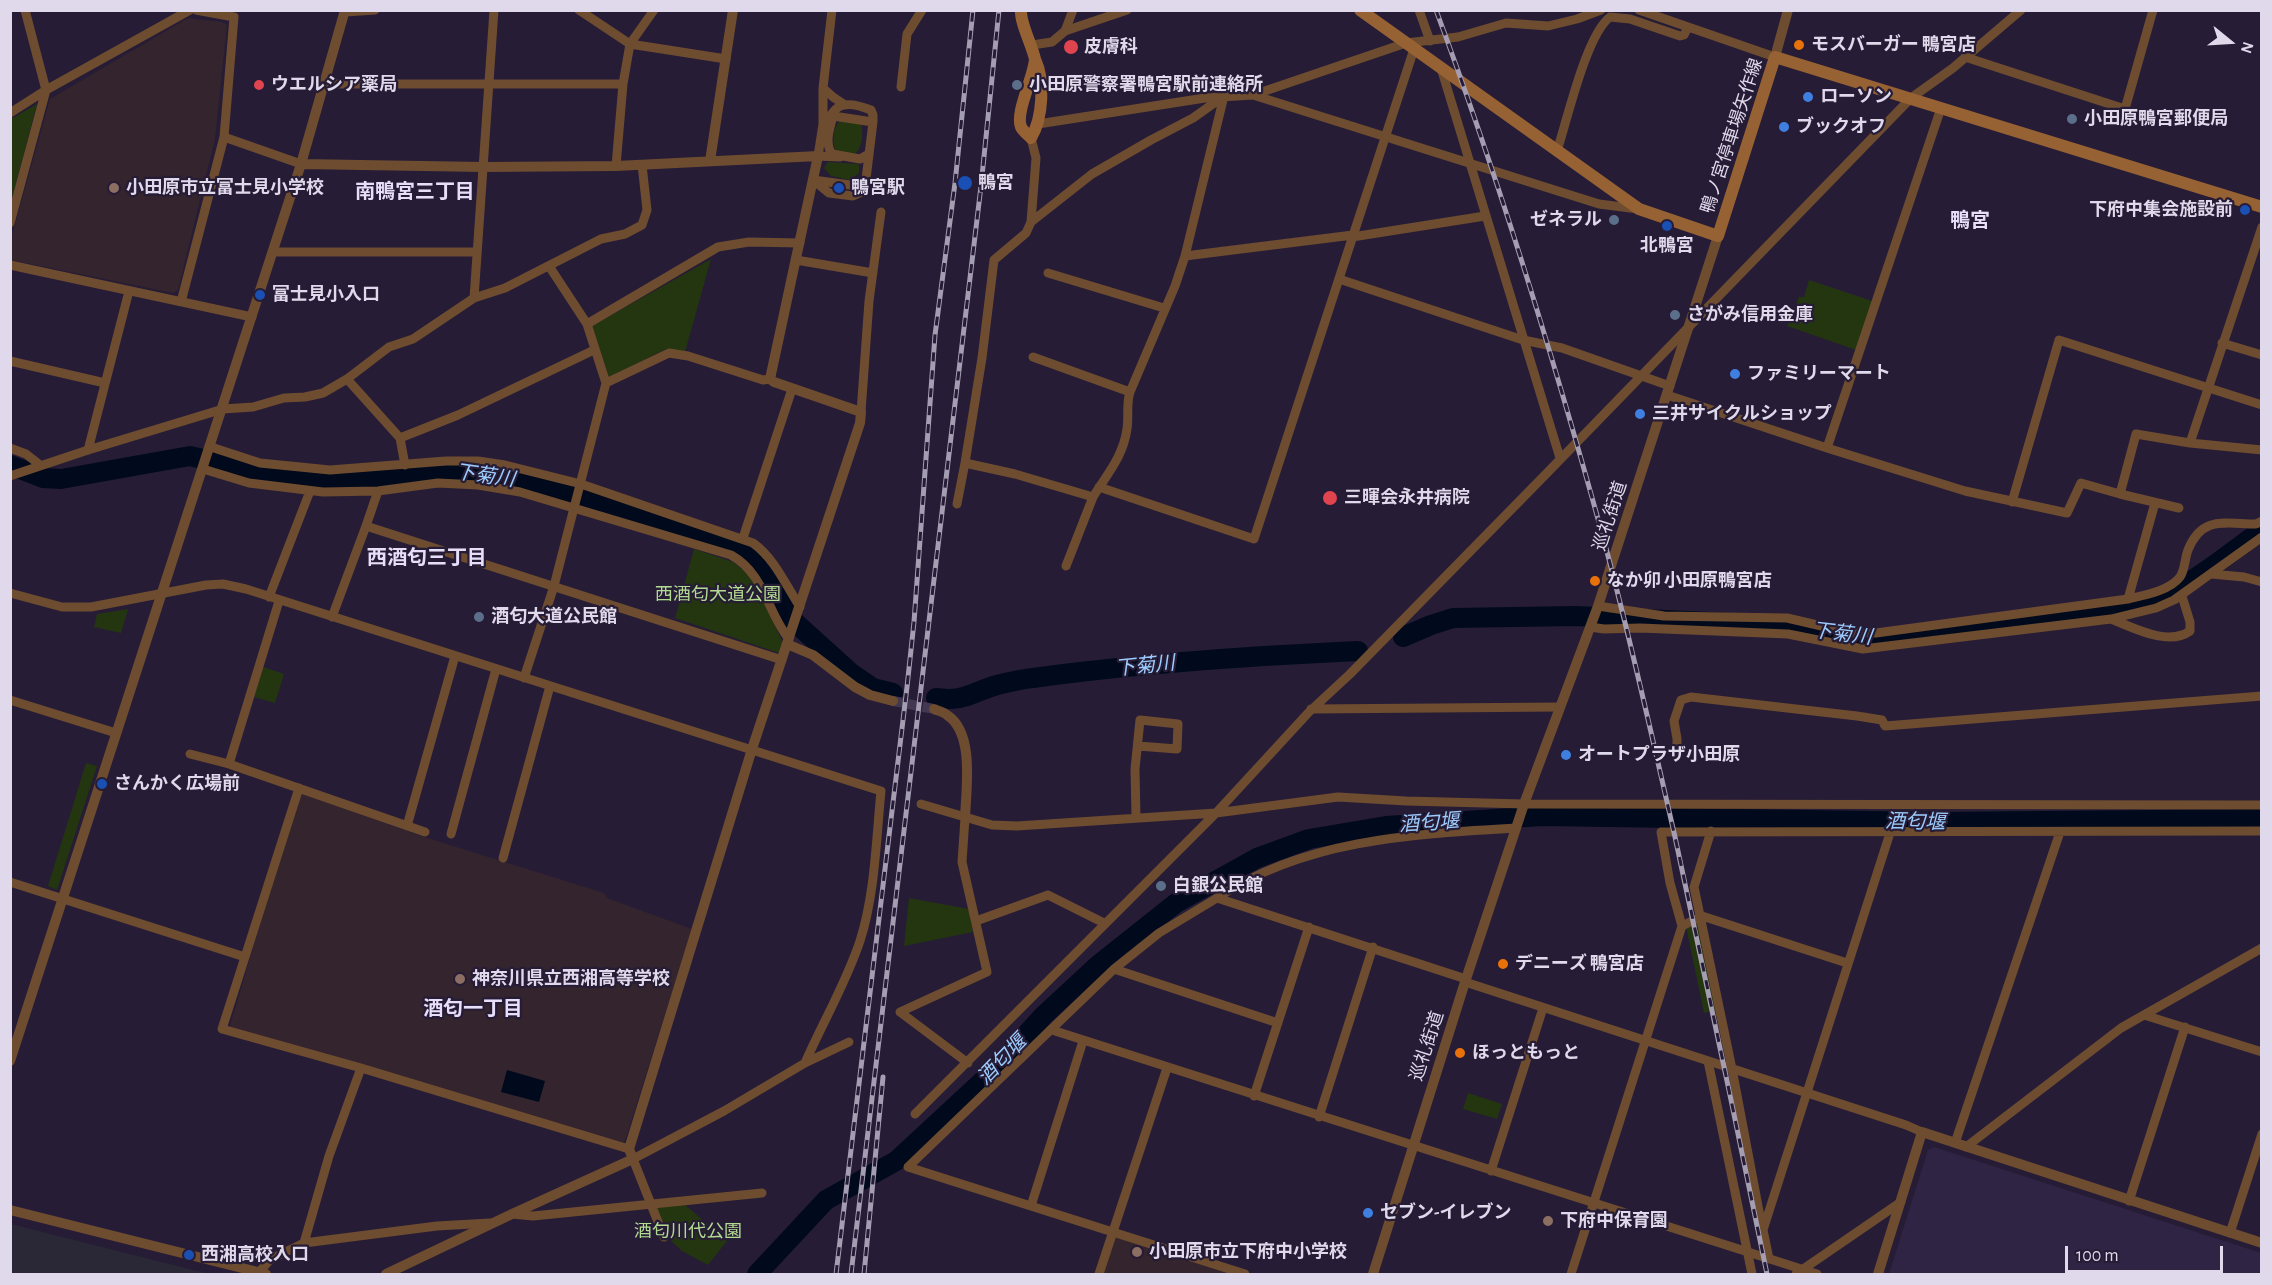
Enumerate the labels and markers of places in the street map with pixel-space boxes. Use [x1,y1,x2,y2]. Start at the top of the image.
place label: モスバーガー 鴨宮店 [1811,34,1976,56]
place label: 皮膚科 [1084,36,1138,58]
marker: 皮膚科 [1062,38,1080,56]
marker: モスバーガー 鴨宮店 [1792,38,1806,52]
place label: ウエルシア薬局 [271,74,397,96]
place label: 小田原警察署鴨宮駅前連絡所 [1029,74,1263,96]
marker: ウエルシア薬局 [252,78,266,92]
marker: 小田原警察署鴨宮駅前連絡所 [1010,78,1024,92]
place label: ローソン [1820,86,1892,108]
marker: ローソン [1801,90,1815,104]
place label: 小田原鴨宮郵便局 [2084,108,2228,130]
marker: 小田原鴨宮郵便局 [2065,112,2079,126]
place label: ブックオフ [1796,116,1886,138]
marker: ブックオフ [1777,120,1791,134]
place label: 鴨宮 [978,172,1014,194]
marker: 鴨宮 [956,174,974,192]
place label: 小田原市立富士見小学校 [126,177,324,199]
place label: 鴨宮駅 [851,177,905,199]
marker: 小田原市立富士見小学校 [107,181,121,195]
marker: 鴨宮駅 [832,181,846,195]
place label: 下府中集会施設前 [2089,199,2233,221]
marker: 下府中集会施設前 [2238,203,2252,217]
place label: ゼネラル [1530,209,1602,231]
marker: ゼネラル [1607,213,1621,227]
marker: 北鴨宮 [1660,219,1674,233]
place label: 北鴨宮 [1640,235,1694,257]
place label: 富士見小入口 [272,284,380,306]
marker: 富士見小入口 [253,288,267,302]
place label: さがみ信用金庫 [1687,304,1813,326]
marker: さがみ信用金庫 [1668,308,1682,322]
place label: ファミリーマート [1747,363,1891,385]
marker: ファミリーマート [1728,367,1742,381]
place label: 三井サイクルショップ [1652,403,1832,425]
marker: 三井サイクルショップ [1633,407,1647,421]
place label: 三暉会永井病院 [1344,487,1470,509]
marker: 三暉会永井病院 [1321,489,1339,507]
place label: なか卯 小田原鴨宮店 [1607,570,1772,592]
marker: なか卯 小田原鴨宮店 [1588,574,1602,588]
place label: 酒匂大道公民館 [491,606,617,628]
marker: 酒匂大道公民館 [472,610,486,624]
place label: オートプラザ小田原 [1578,744,1740,766]
marker: オートプラザ小田原 [1559,748,1573,762]
place label: さんかく広場前 [114,773,240,795]
marker: さんかく広場前 [95,777,109,791]
place label: 白銀公民館 [1173,875,1263,897]
marker: 白銀公民館 [1154,879,1168,893]
place label: デニーズ 鴨宮店 [1515,953,1644,975]
marker: デニーズ 鴨宮店 [1496,957,1510,971]
place label: 神奈川県立西湘高等学校 [472,968,670,990]
marker: 神奈川県立西湘高等学校 [453,972,467,986]
place label: ほっともっと [1472,1042,1580,1064]
marker: ほっともっと [1453,1046,1467,1060]
place label: セブン-イレブン [1380,1202,1511,1224]
marker: セブン-イレブン [1361,1206,1375,1220]
place label: 下府中保育園 [1560,1210,1668,1232]
marker: 下府中保育園 [1541,1214,1555,1228]
place label: 小田原市立下府中小学校 [1149,1241,1347,1263]
place label: 西湘高校入口 [201,1244,309,1266]
marker: 小田原市立下府中小学校 [1130,1245,1144,1259]
marker: 西湘高校入口 [182,1248,196,1262]

